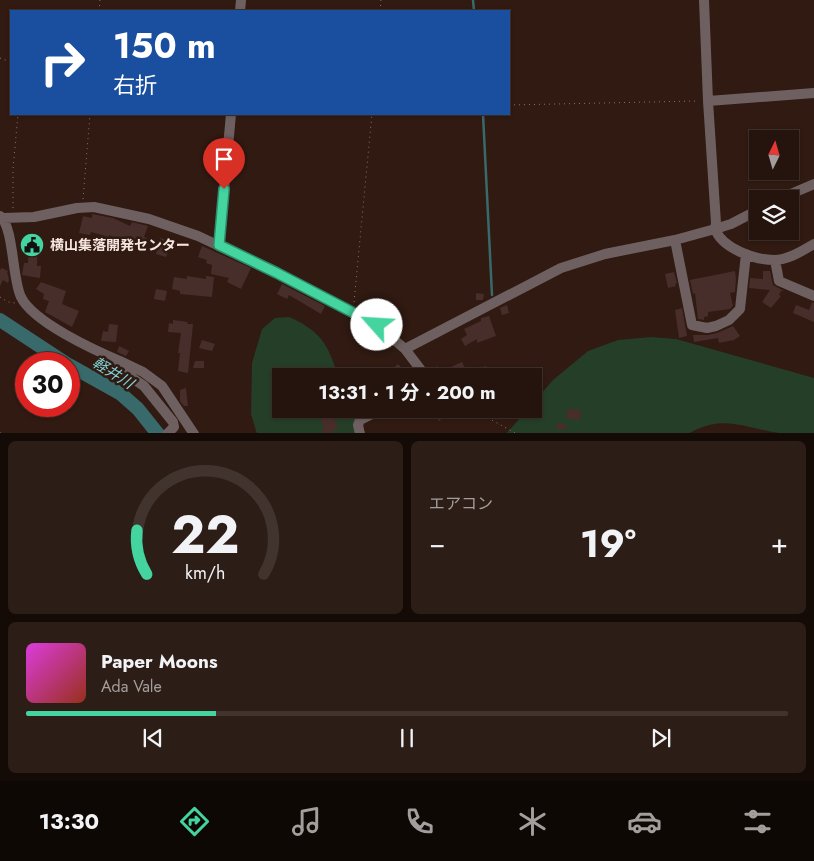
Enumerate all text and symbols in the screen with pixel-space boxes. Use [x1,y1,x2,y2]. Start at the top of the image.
text: 150 m [113,21,216,71]
icon: right [30,30,95,95]
text: 右折 [113,69,157,101]
north arrow [749,130,799,180]
map controls [749,130,799,240]
pin [203,138,245,189]
icon: arrive [210,145,238,173]
button: layers [749,190,799,240]
public building icon: 横山集落開発センター [19,232,45,258]
place label: 横山集落開発センター [50,235,190,255]
position arrow [350,298,402,350]
speed limit sign: 30 [15,352,80,417]
water label: 軽井川 [88,352,140,395]
text: 13:31 · 1 分 · 200 m [318,379,496,406]
text: エアコン [429,492,493,515]
text: 22 [171,497,240,573]
text: 19° [580,516,636,571]
text: − [429,523,446,564]
text: + [771,523,788,564]
text: km/h [185,560,226,586]
text: Paper Moons [101,648,218,675]
text: Ada Vale [101,675,162,698]
icon: previous [139,724,167,752]
icon: pause [393,724,421,752]
icon: next [647,724,675,752]
icon: directions [177,804,212,839]
icon: music [289,804,324,839]
icon: phone [402,804,437,839]
icon: climate [515,804,550,839]
icon: car [627,804,662,839]
icon: filters [740,804,775,839]
text: 13:30 [39,805,99,837]

